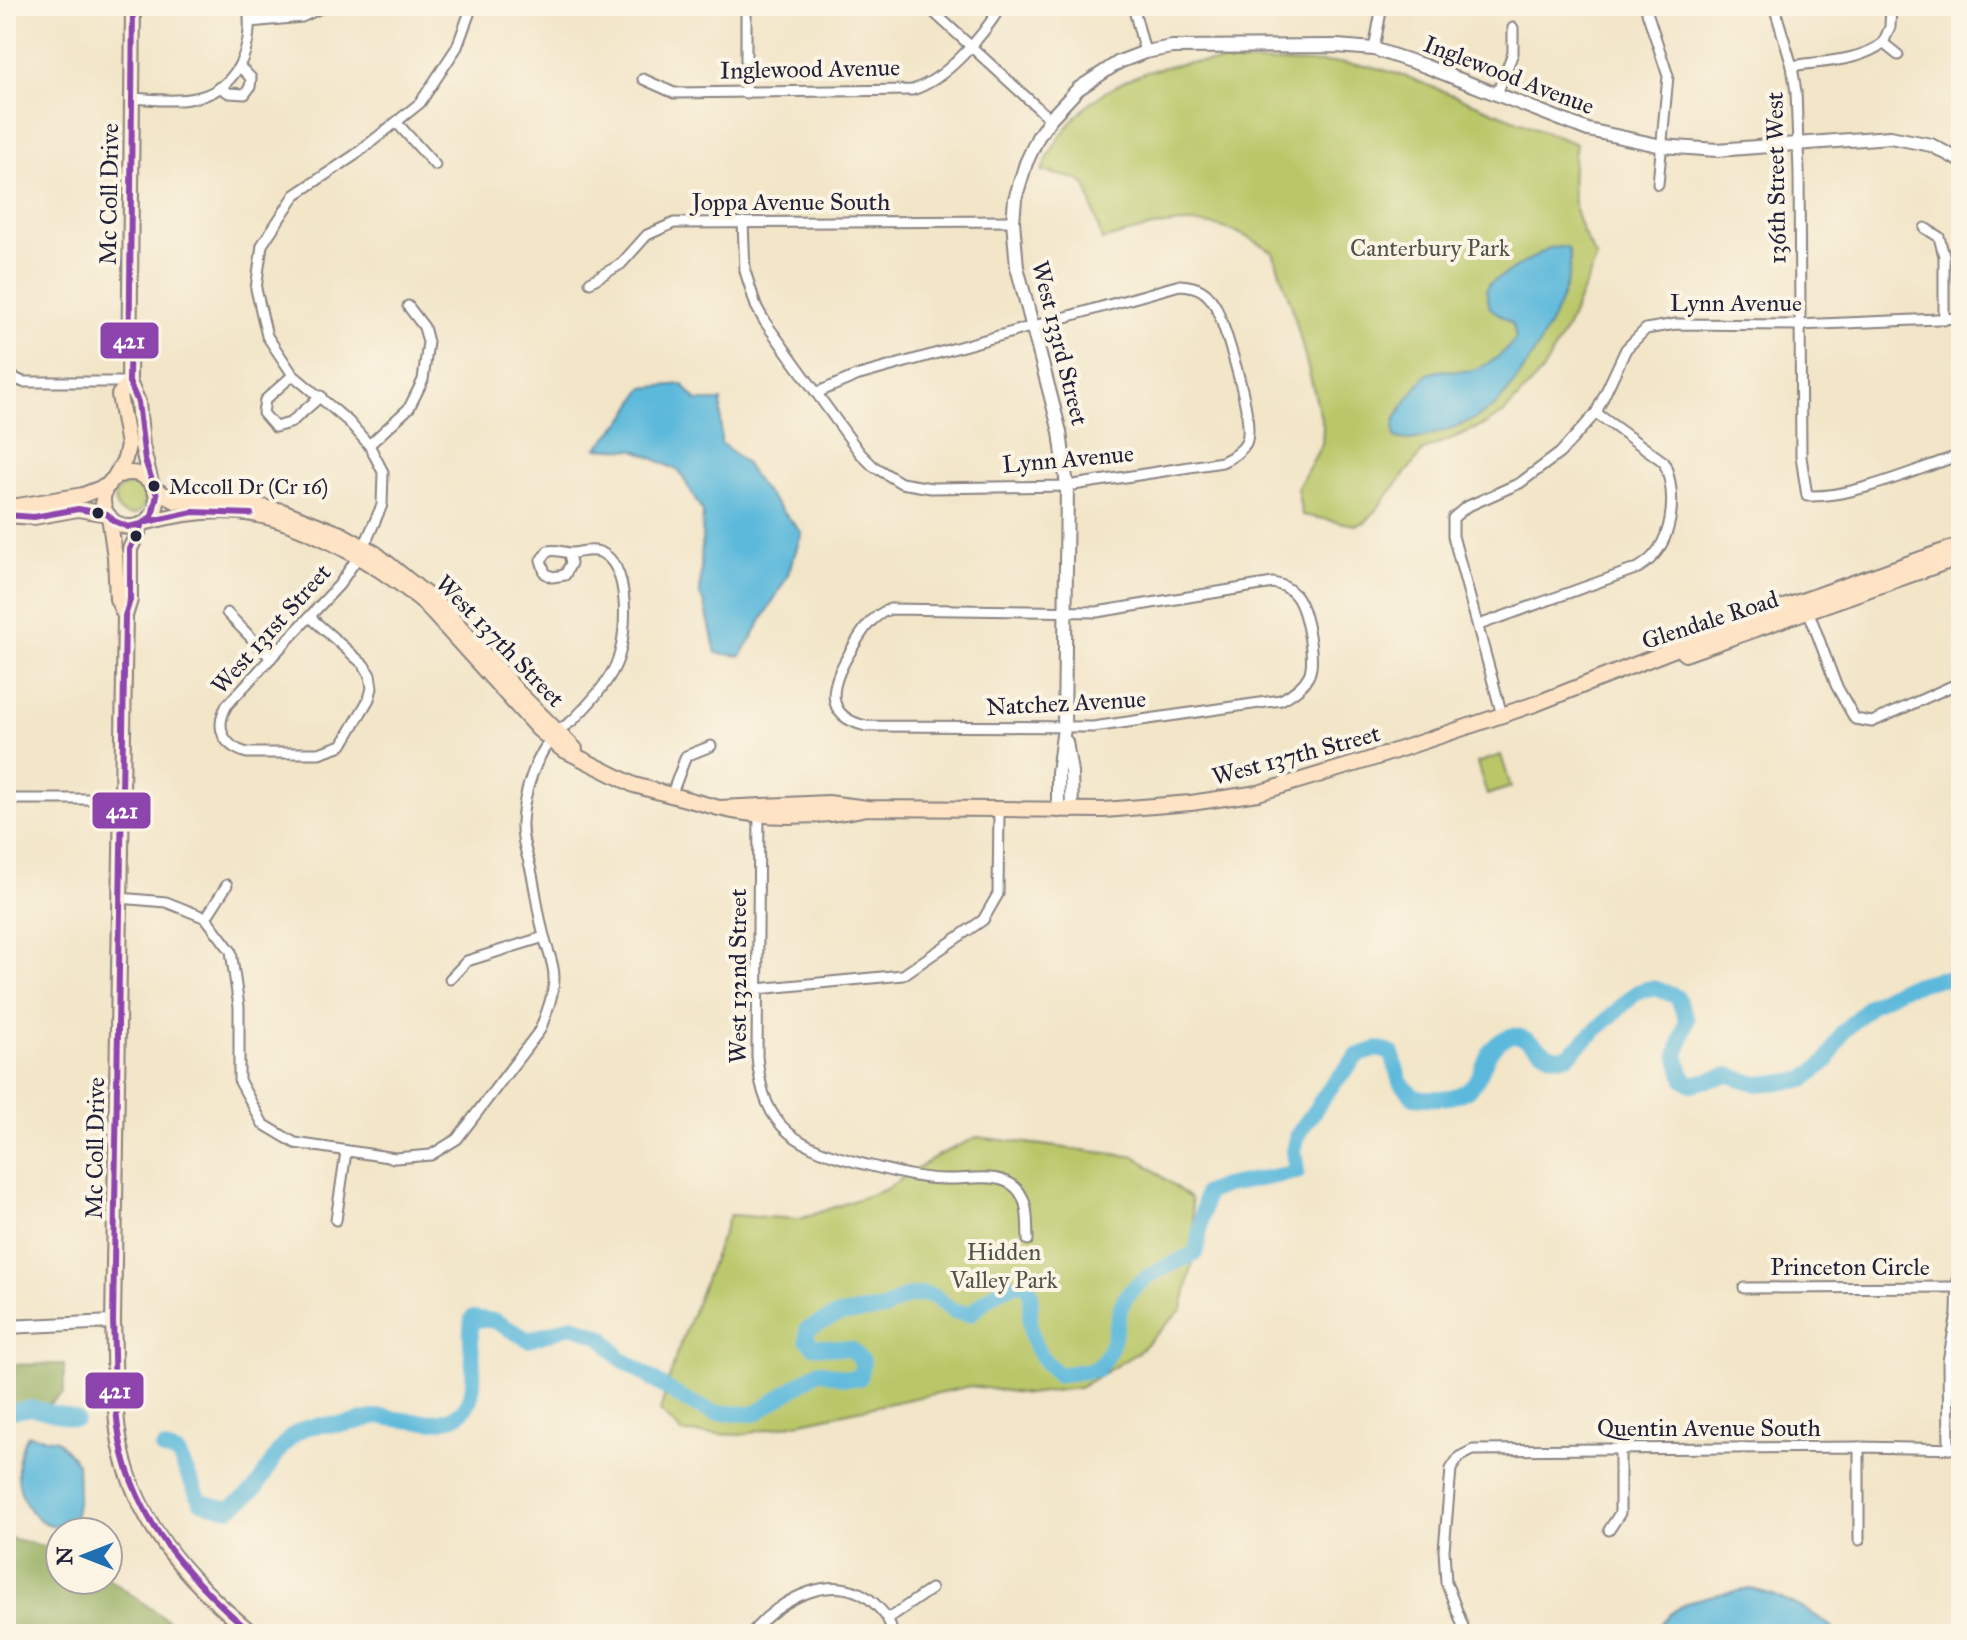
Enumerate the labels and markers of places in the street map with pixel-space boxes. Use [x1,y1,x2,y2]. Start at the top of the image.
place label: Mccoll Dr (Cr 16) [169,473,328,500]
marker: Mccoll Dr (Cr 16) [146,478,162,494]
unlabelled marker [90,505,106,521]
unlabelled marker [128,528,144,544]

